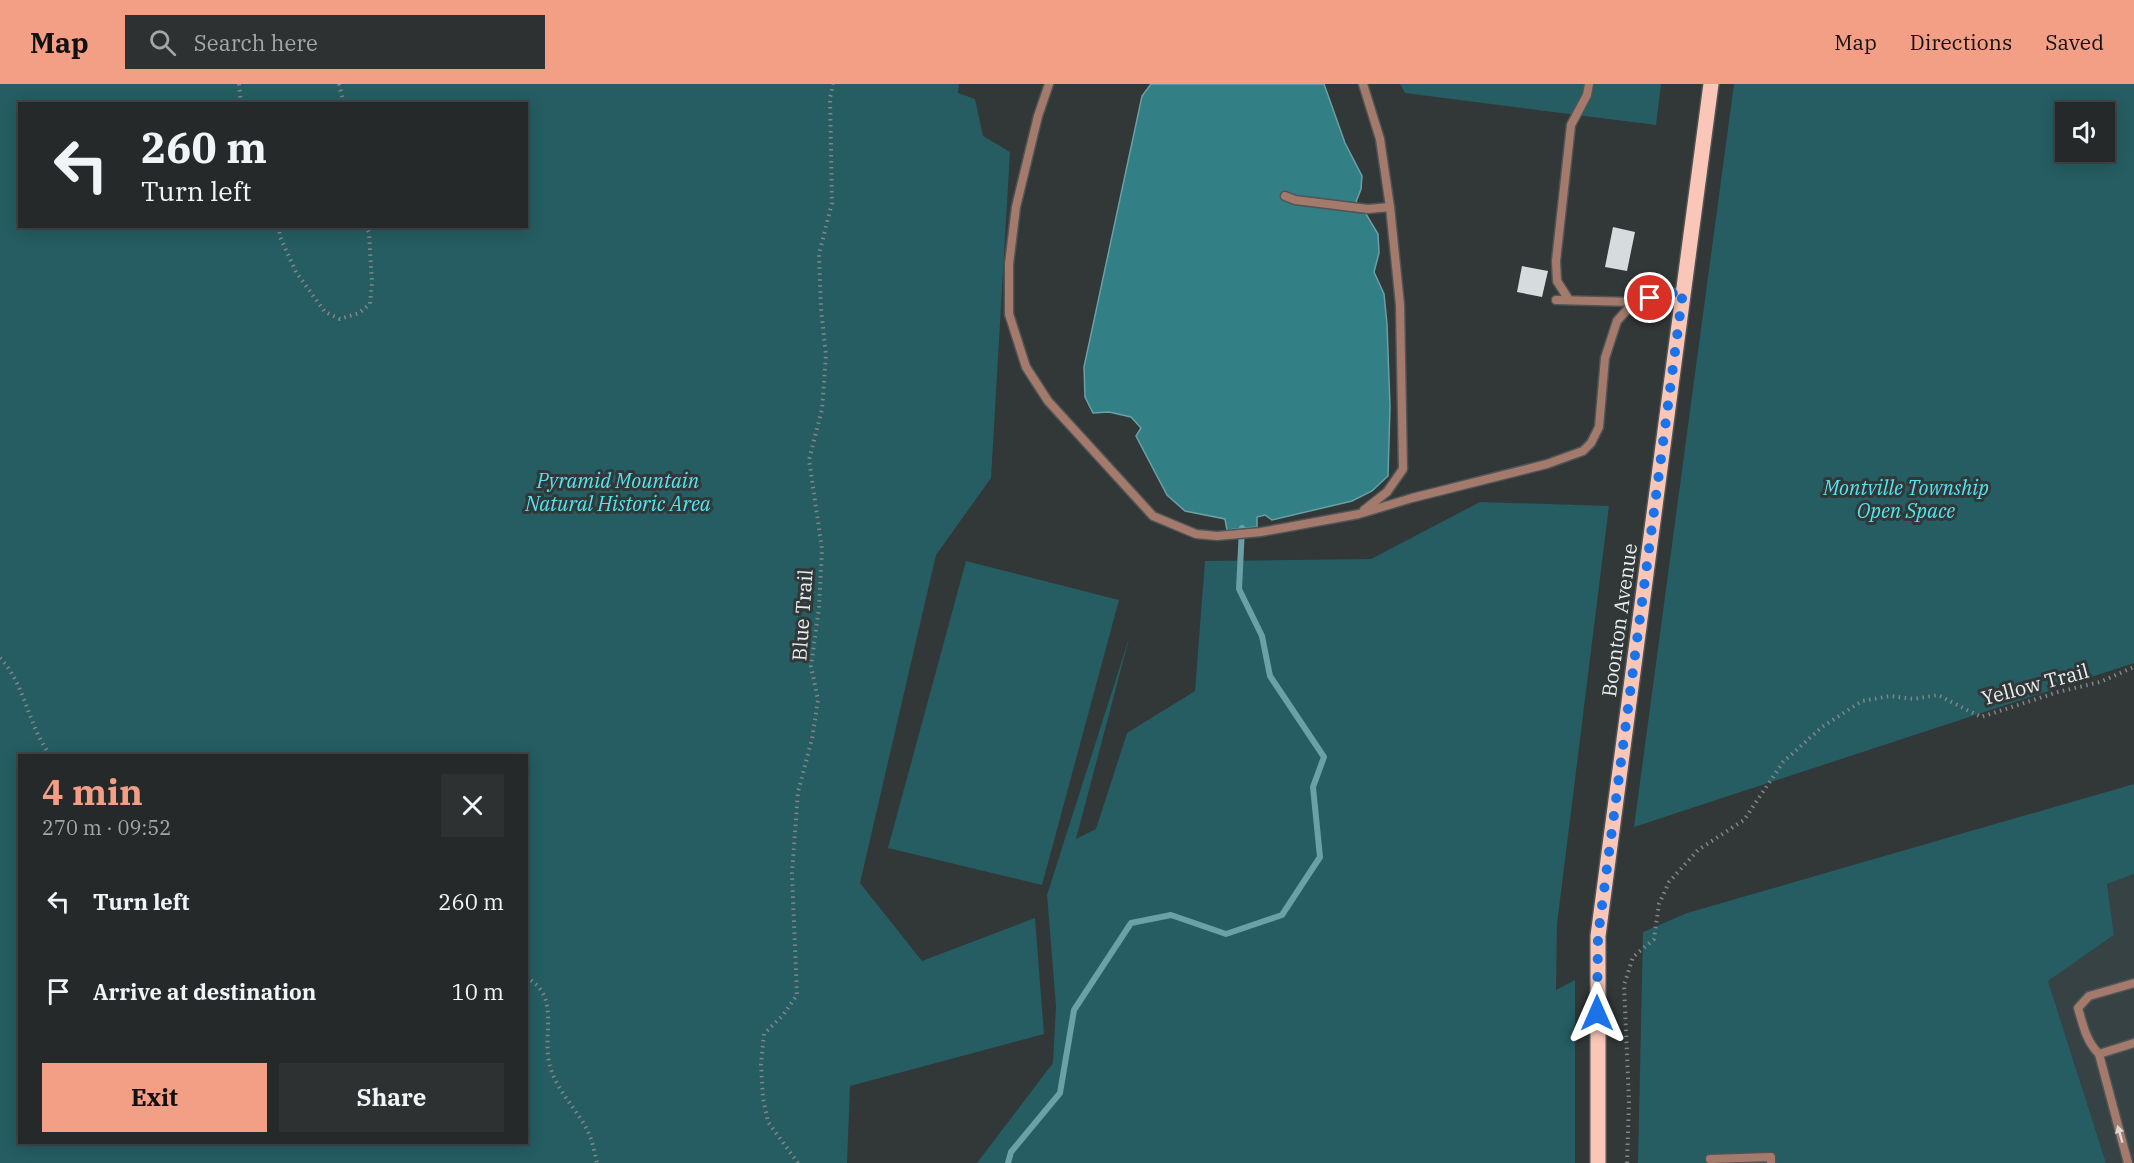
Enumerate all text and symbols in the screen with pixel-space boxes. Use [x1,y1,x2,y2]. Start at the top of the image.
search box [125,15,545,69]
text: Map [30,24,89,61]
icon: search [146,26,179,59]
text: Search here [194,28,318,57]
text: Map [1834,28,1877,56]
text: Directions [1910,28,2012,56]
text: Saved [2045,28,2104,56]
map controls [2055,102,2115,162]
button: sound [2055,102,2115,162]
text: 260 m [141,120,267,175]
icon: left [42,126,120,204]
text: Turn left [141,173,252,208]
pin [1624,272,1675,323]
icon: arrive [1633,281,1666,314]
park label: Pyramid Mountain Natural Historic Area [524,467,711,517]
park label: Montville Township Open Space [1822,474,1989,524]
street label: Boonton Avenue [1595,541,1643,699]
street label: Blue Trail [785,568,819,662]
street label: Yellow Trail [1978,657,2092,711]
text: 4 min [42,768,143,815]
button: close [441,774,504,837]
text: 270 m · 09:52 [42,814,171,841]
icon: left [42,885,75,918]
text: Turn left [93,887,189,916]
text: 260 m [438,887,504,916]
icon: arrive [42,975,75,1008]
text: Arrive at destination [93,977,316,1006]
text: 10 m [452,977,504,1006]
position arrow [1565,981,1629,1045]
button: Exit [42,1063,267,1132]
button: Share [279,1063,504,1132]
one-way arrow [2115,1125,2124,1143]

